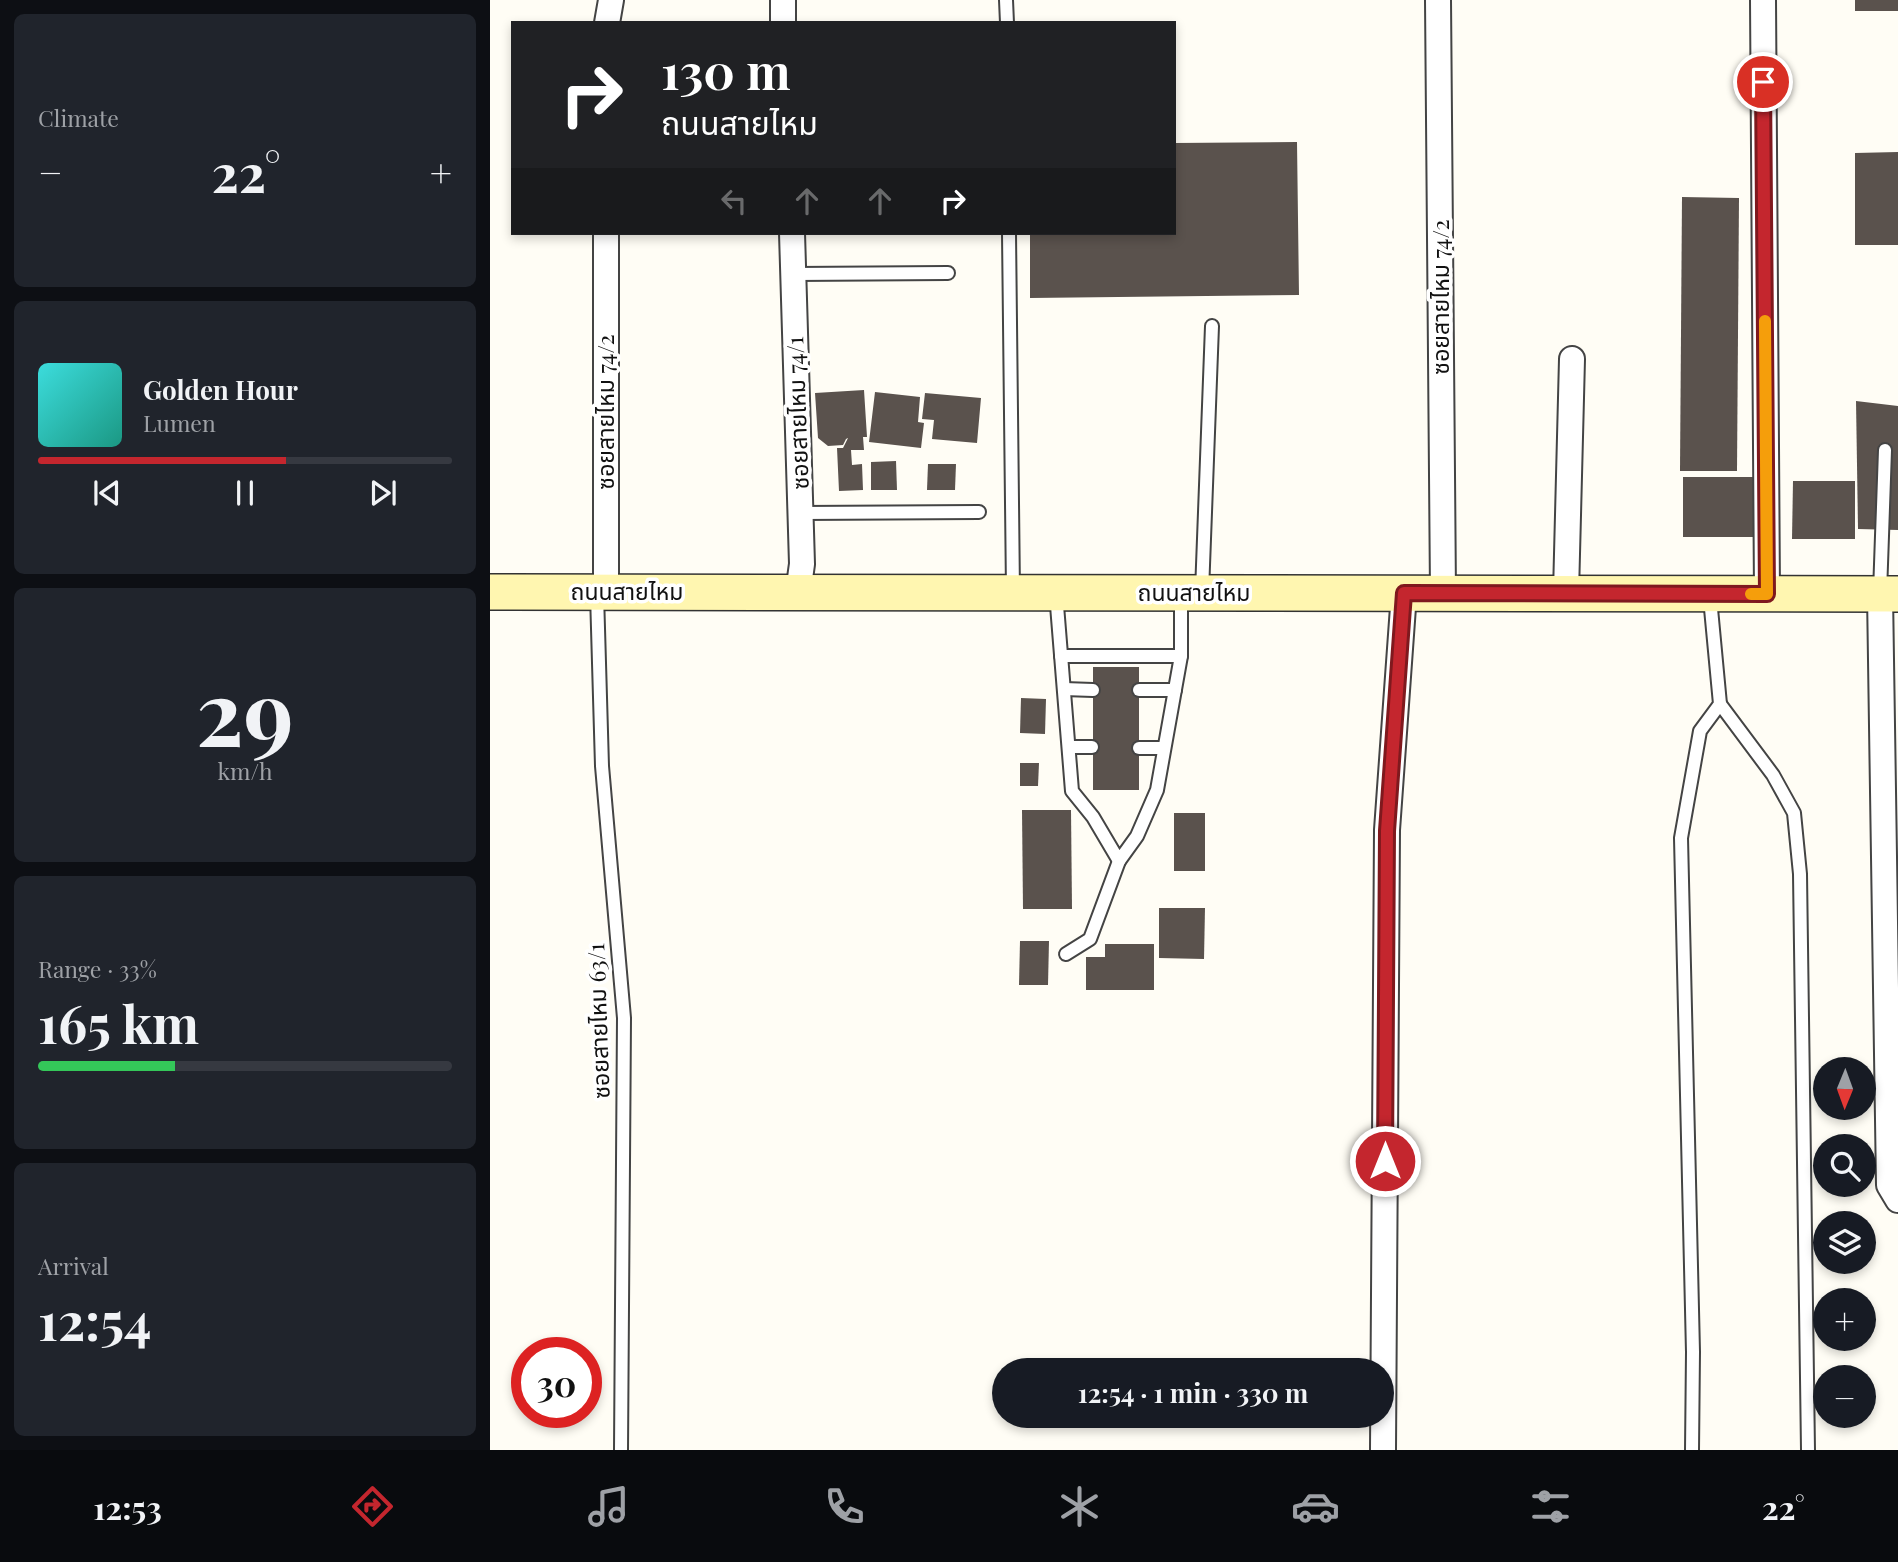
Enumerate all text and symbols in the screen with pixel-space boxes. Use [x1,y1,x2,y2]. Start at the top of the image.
text: 130 m [661,37,791,102]
icon: right [546,49,637,140]
pin [1733,52,1793,112]
icon: arrive [1744,63,1782,101]
text: ถนนสายไหม [661,100,818,143]
text: Climate [38,102,119,133]
text: 22° [212,137,281,206]
text: − [38,146,63,197]
text: + [430,146,452,197]
icon: left [715,182,753,220]
icon: ahead [788,182,826,220]
icon: ahead [861,182,899,220]
icon: right [934,182,972,220]
street label: ซอยสายไหม 74/2 [1424,219,1455,375]
street label: ซอยสายไหม 74/2 [589,334,620,490]
street label: ซอยสายไหม 74/1 [778,336,815,490]
text: Golden Hour [143,372,298,407]
text: Lumen [143,407,216,438]
icon: previous [88,474,126,512]
icon: pause [226,474,264,512]
icon: next [364,474,402,512]
street label: ถนนสายไหม [571,575,683,606]
street label: ถนนสายไหม [1138,576,1250,607]
text: 29 [196,649,294,770]
text: km/h [217,755,273,786]
street label: ซอยสายไหม 63/1 [579,942,616,1099]
text: Range · 33% [38,953,157,984]
text: 165 km [38,988,199,1057]
north arrow [1813,1057,1876,1120]
map controls [1813,1057,1876,1428]
position arrow [1348,1124,1422,1198]
button: search [1813,1134,1876,1197]
button: layers [1813,1211,1876,1274]
text: Arrival [38,1250,109,1281]
text: 12:54 [38,1285,152,1354]
button: + [1813,1288,1876,1351]
speed limit sign: 30 [511,1337,602,1428]
button: − [1813,1365,1876,1428]
text: 12:54 · 1 min · 330 m [1078,1375,1308,1410]
icon: directions [348,1482,397,1531]
icon: music [584,1482,633,1531]
icon: phone [820,1482,869,1531]
icon: climate [1055,1482,1104,1531]
icon: car [1291,1482,1340,1531]
icon: filters [1526,1482,1575,1531]
text: 12:53 [93,1485,162,1528]
text: 22° [1762,1485,1805,1528]

